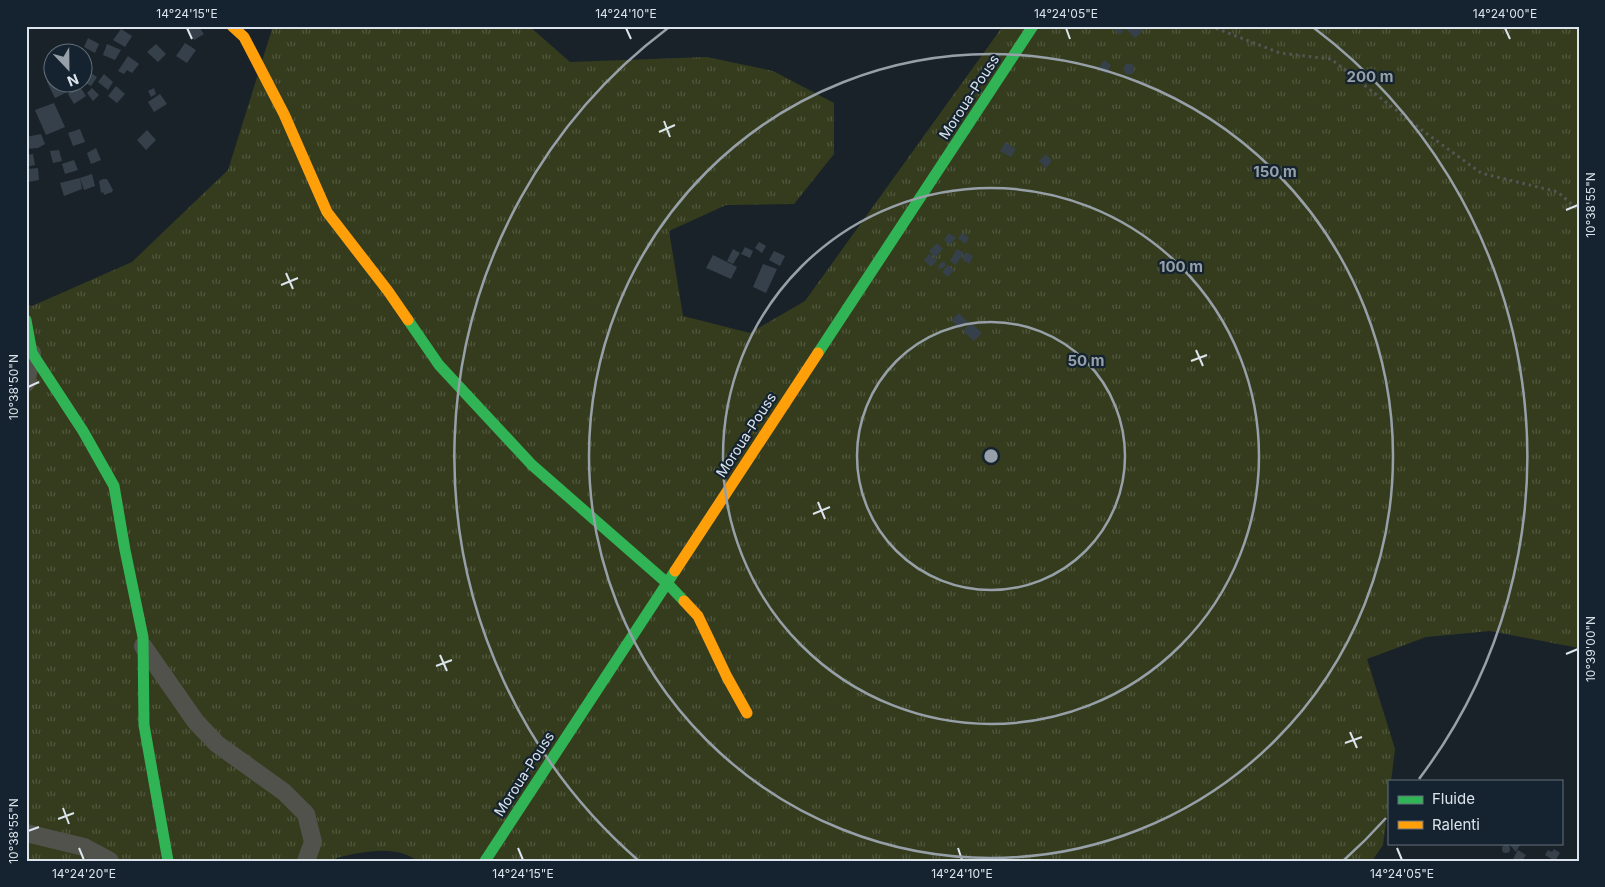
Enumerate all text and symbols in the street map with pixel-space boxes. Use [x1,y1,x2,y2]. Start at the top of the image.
text: 14°24'15"E [156,6,218,21]
text: 14°24'10"E [595,6,657,21]
text: 14°24'05"E [1034,6,1098,21]
text: 14°24'00"E [1473,6,1537,21]
north arrow [42,42,92,92]
street label: Moroua-Pouss [935,51,1002,142]
text: 200 m [1347,67,1393,86]
text: N [65,71,81,90]
text: 150 m [1253,162,1297,181]
text: 10°38'55"N [1583,172,1598,238]
text: 100 m [1159,257,1203,276]
text: 50 m [1068,351,1104,370]
text: 10°38'50"N [6,354,21,420]
street label: Moroua-Pouss [712,389,779,480]
centre of rings [982,447,1000,465]
text: 10°39'00"N [1583,616,1598,682]
street label: Moroua-Pouss [490,728,557,819]
legend [1388,780,1562,844]
text: Fluide [1432,789,1475,808]
text: 10°38'55"N [6,798,21,864]
text: Ralenti [1432,815,1480,834]
text: 14°24'20"E [52,866,116,881]
text: 14°24'15"E [492,866,554,881]
text: 14°24'10"E [931,866,993,881]
text: 14°24'05"E [1370,866,1434,881]

